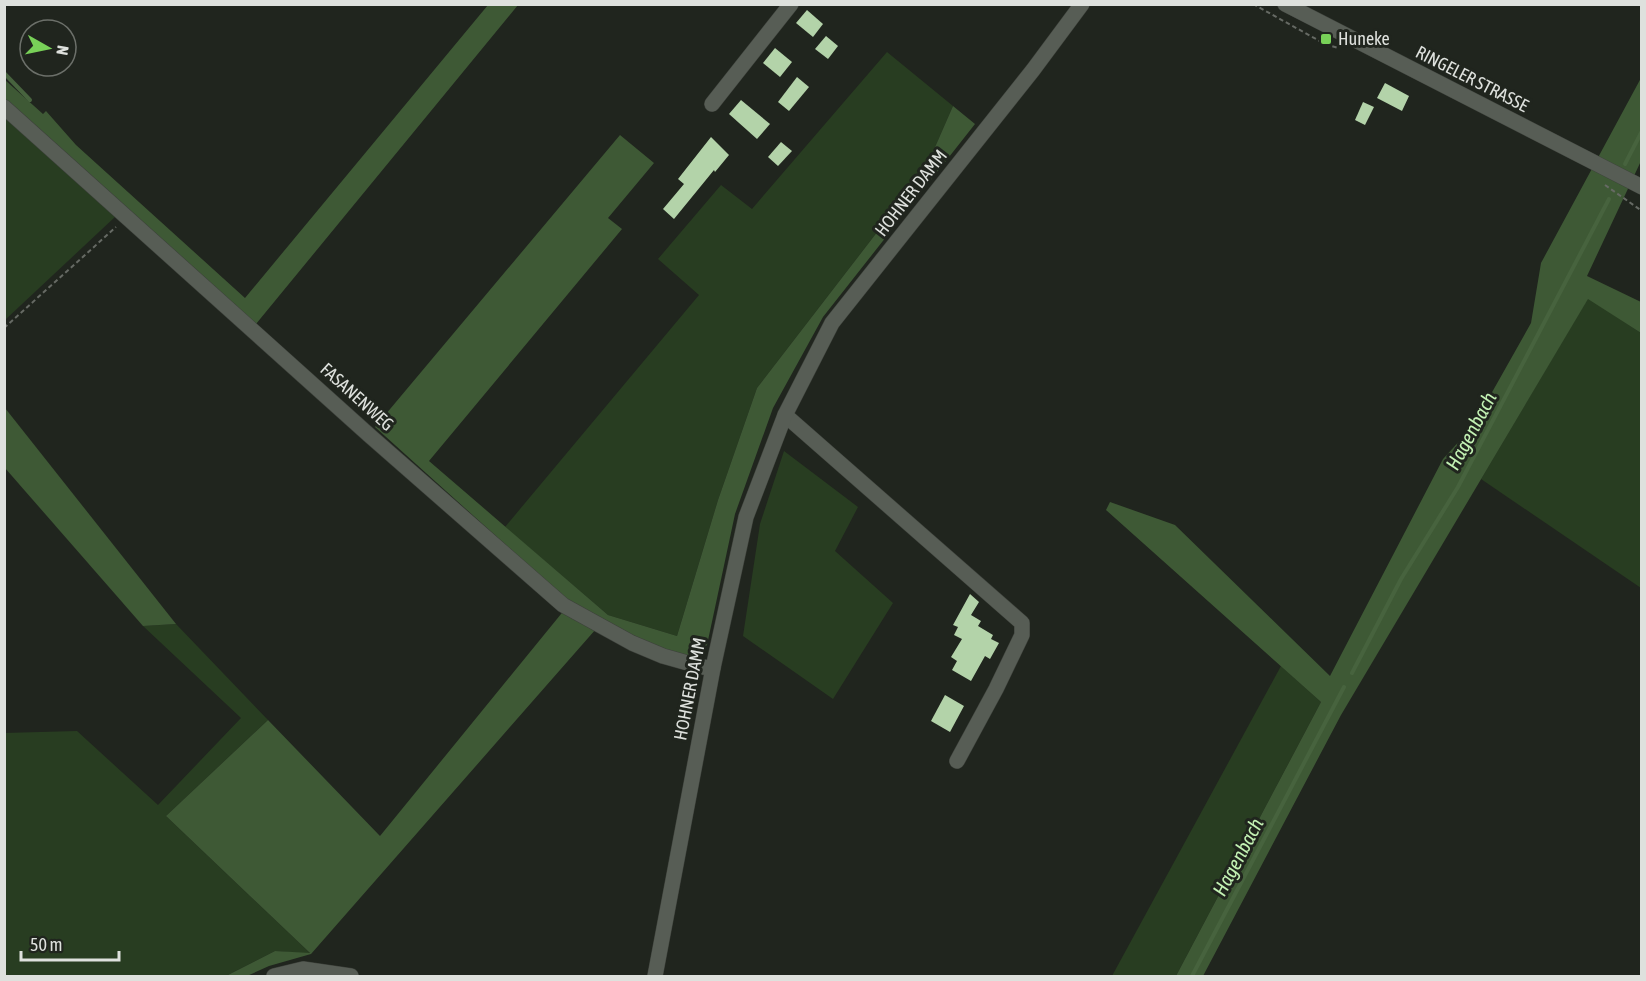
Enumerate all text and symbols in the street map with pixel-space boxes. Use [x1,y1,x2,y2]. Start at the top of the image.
north arrow [18,18,78,78]
place label: Huneke [1338,28,1390,49]
marker: Huneke [1319,32,1333,46]
street label: RINGELER STRASSE [1412,41,1532,116]
text: N [53,44,72,56]
street label: HOHNER DAMM [870,145,951,240]
street label: FASANENWEG [316,358,398,435]
water label: Hagenbach [1441,388,1501,474]
street label: HOHNER DAMM [669,636,710,742]
water label: Hagenbach [1208,814,1268,900]
scale bar [21,924,118,962]
text: 50 m [30,934,62,955]

